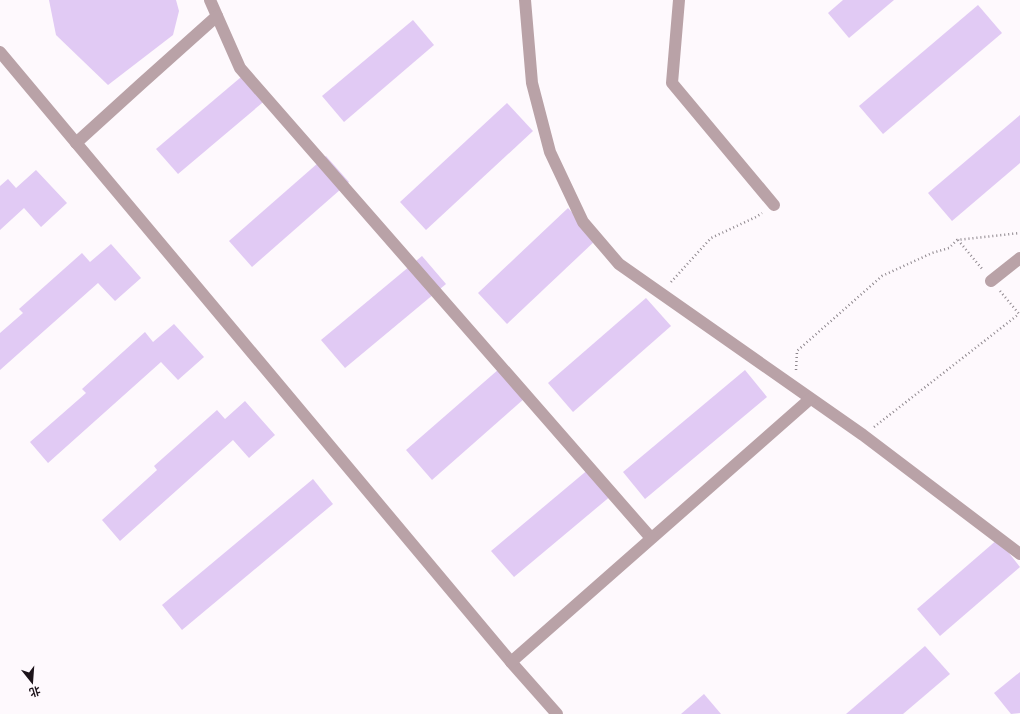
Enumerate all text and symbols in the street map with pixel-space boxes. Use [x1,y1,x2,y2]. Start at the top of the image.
north arrow [12,662,52,702]
text: 北 [28,683,42,699]

